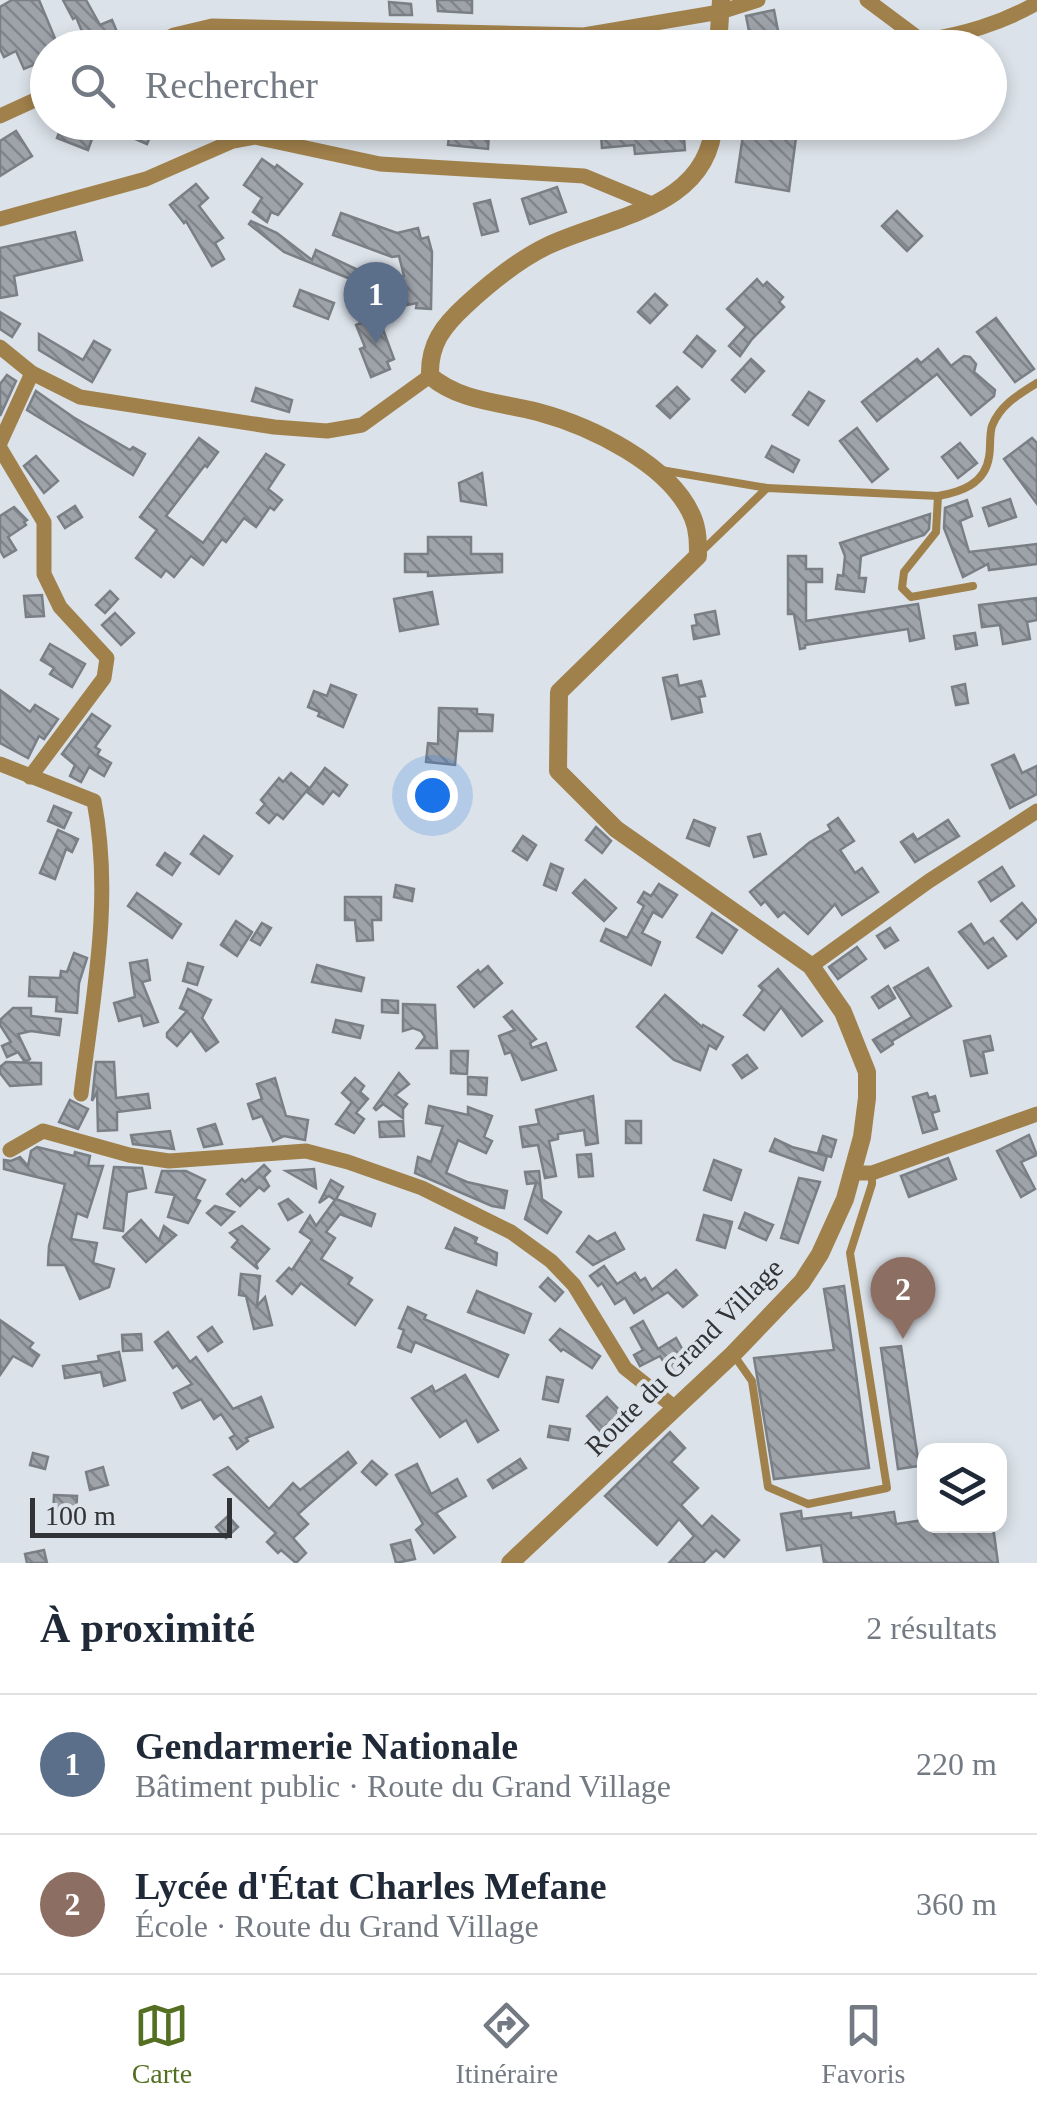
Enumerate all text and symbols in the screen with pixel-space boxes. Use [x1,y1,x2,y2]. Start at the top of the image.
search box [30,30,1007,140]
icon: search [65,58,120,113]
text: Rechercher [145,64,318,106]
pin: 1 [344,262,408,344]
your location [407,770,458,821]
street label: Route du Grand Village [579,1252,789,1462]
pin: 2 [870,1256,936,1339]
map controls [917,1443,1007,1533]
button: layers [917,1443,1007,1533]
scale bar [30,1493,232,1538]
text: 100 m [45,1500,116,1531]
text: À proximité [40,1605,255,1651]
text: 2 résultats [866,1610,997,1646]
text: Gendarmerie Nationale [135,1725,518,1767]
text: 1 [65,1746,81,1782]
text: 220 m [916,1746,997,1782]
text: Bâtiment public · Route du Grand Village [135,1768,671,1804]
text: Lycée d'État Charles Mefane [135,1865,607,1907]
text: 2 [65,1886,81,1922]
text: 360 m [916,1886,997,1922]
text: École · Route du Grand Village [135,1908,539,1944]
tab: Carte [132,1998,192,2090]
tab: Itinéraire [456,1998,558,2090]
tab: Favoris [821,1998,905,2090]

